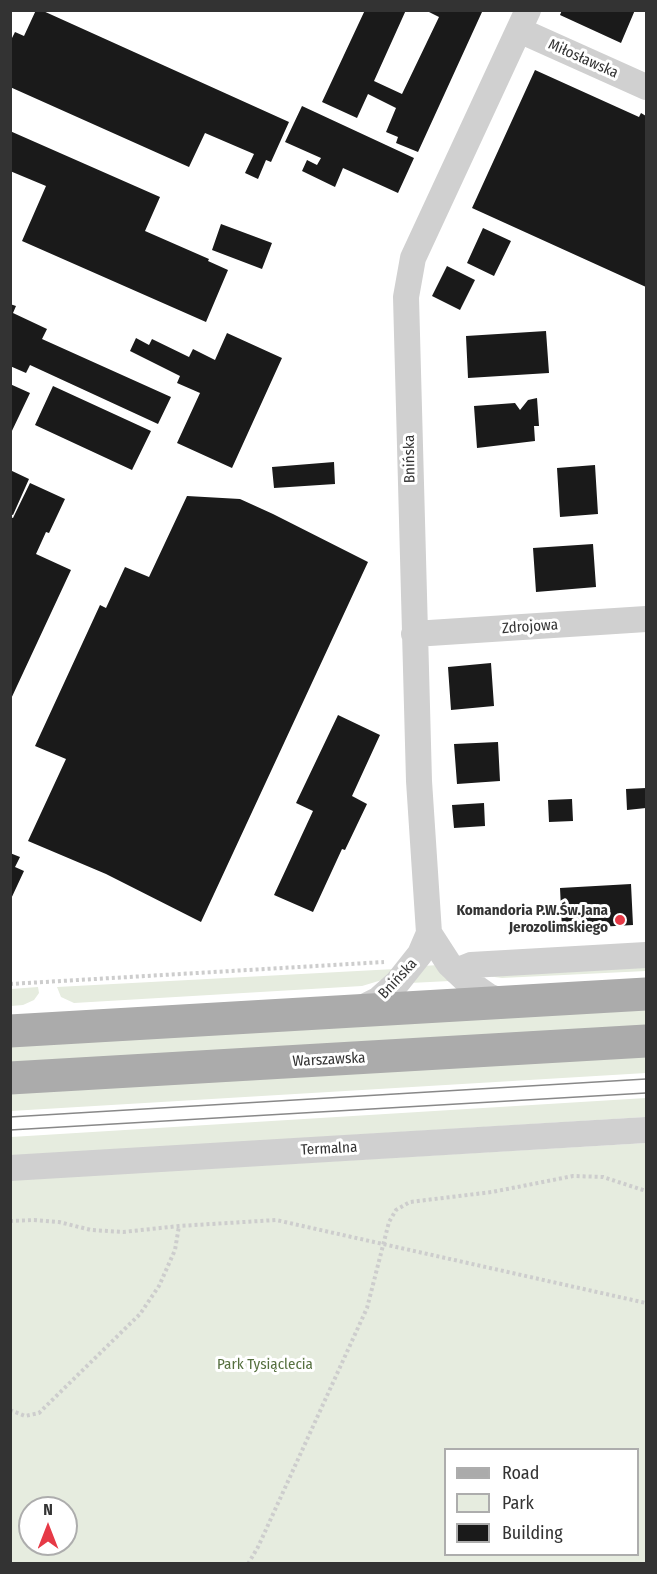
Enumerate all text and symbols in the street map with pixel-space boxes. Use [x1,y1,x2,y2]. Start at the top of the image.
street label: Miłosławska [545,36,621,82]
street label: Bnińska [401,435,419,483]
street label: Zdrojowa [501,616,559,638]
place label: Komandoria P.W.Św.Jana Jerozolimskiego [456,902,608,937]
marker: Komandoria P.W.Św.Jana Jerozolimskiego [613,913,627,927]
street label: Bnińska [375,955,421,1003]
street label: Warszawska [292,1049,366,1071]
street label: Termalna [300,1139,358,1159]
park label: Park Tysiąclecia [217,1356,313,1374]
legend [444,1448,639,1556]
text: Road [502,1462,539,1484]
text: Park [502,1492,534,1514]
north arrow [18,1496,78,1556]
text: N [43,1500,53,1519]
text: Building [502,1522,563,1544]

